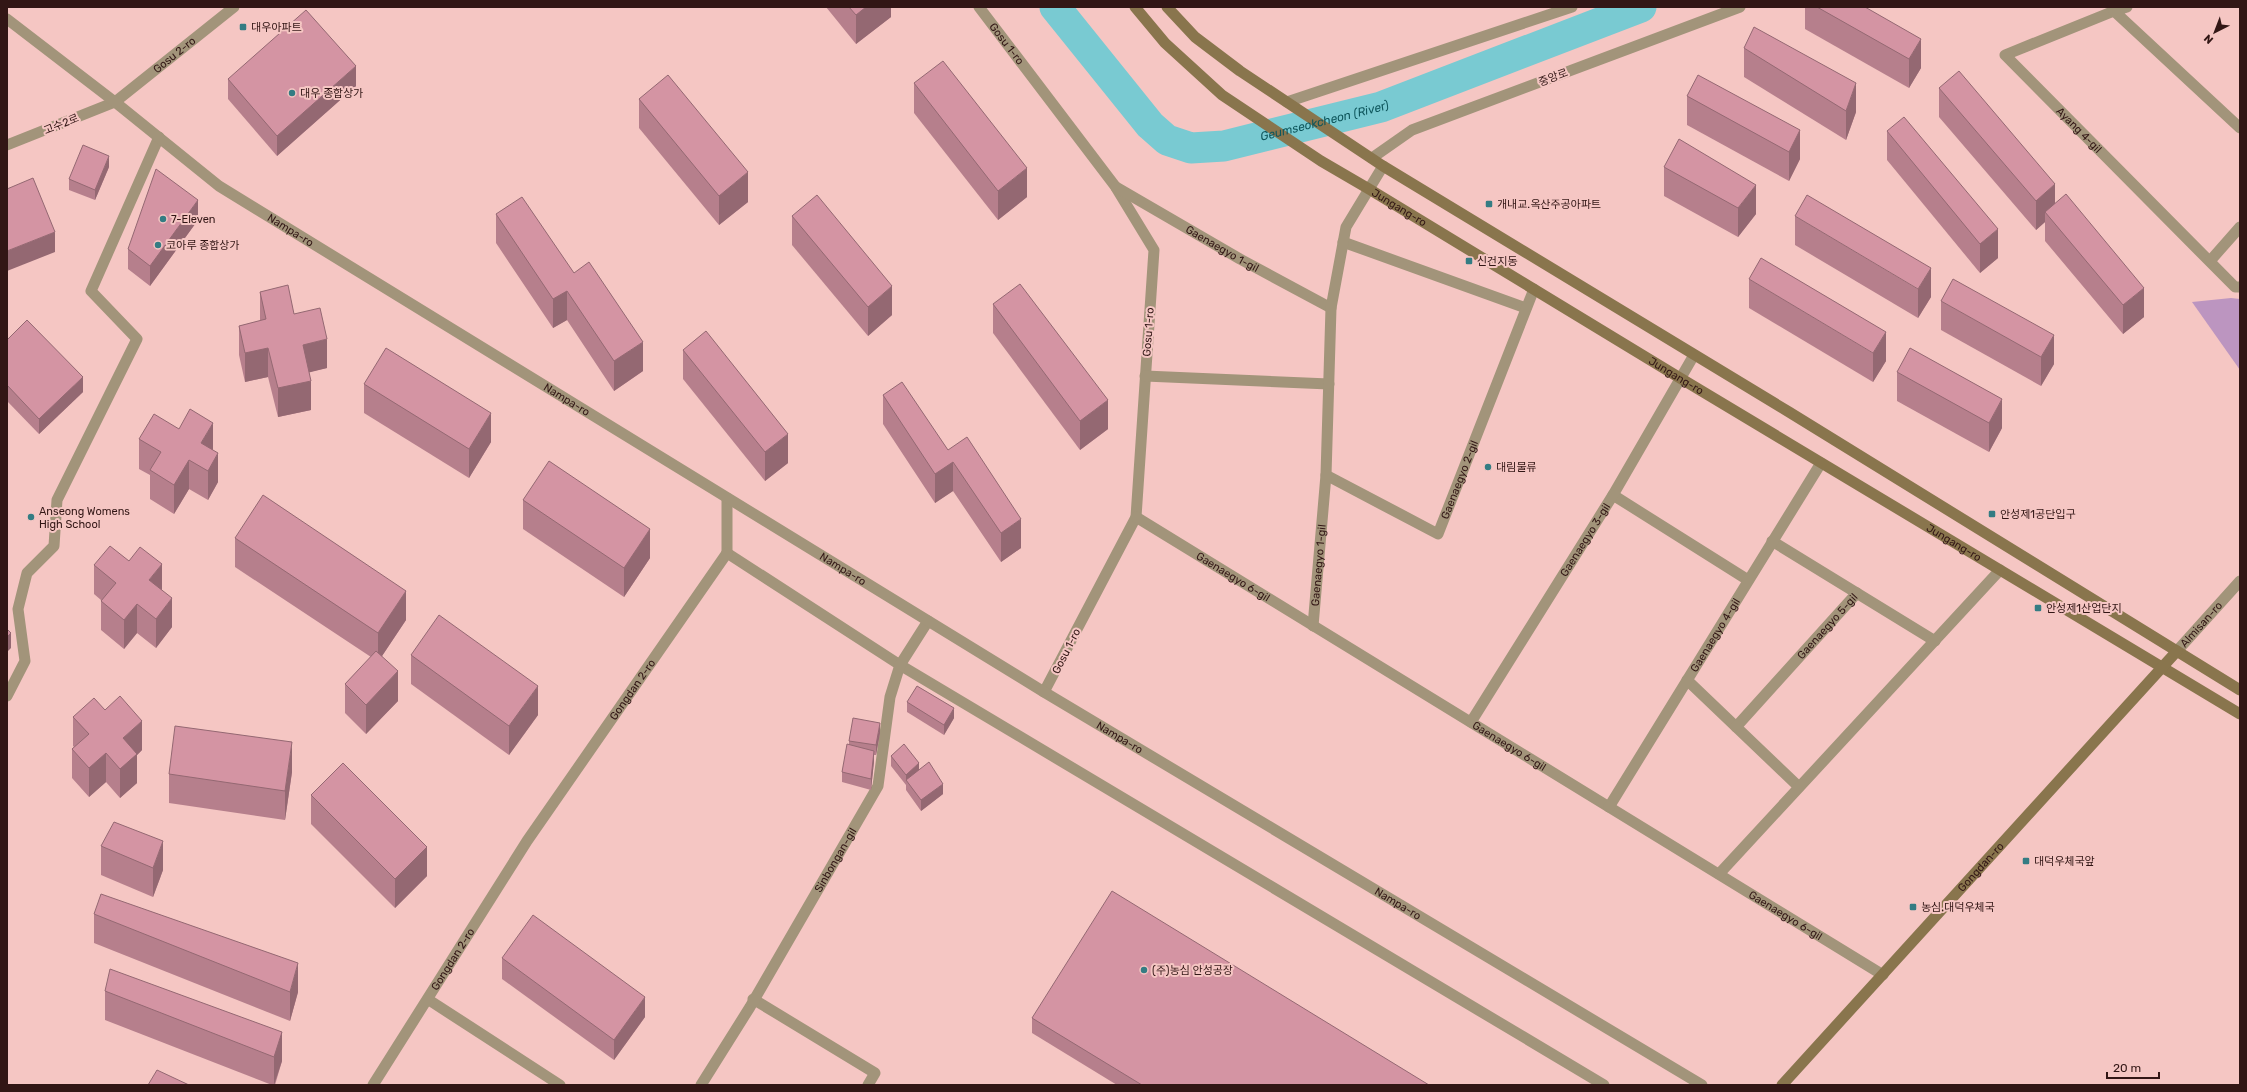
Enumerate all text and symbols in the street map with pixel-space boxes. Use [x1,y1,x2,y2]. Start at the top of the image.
north arrow [2195,12,2235,52]
street label: Gosu 1-ro [986,20,1026,67]
place label: 대우아파트 [251,21,302,34]
marker: 대우아파트 [238,22,248,32]
text: N [2201,32,2216,47]
street label: Gosu 2-ro [151,34,198,76]
street label: 중앙로 [1537,66,1570,89]
place label: 대우 종합상가 [300,87,363,100]
marker: 대우 종합상가 [287,88,297,98]
water label: Geumseokcheon (River) [1259,98,1391,144]
street label: Ayang 4-gil [2053,105,2104,156]
street label: 고수2로 [42,112,81,137]
street label: Jungang-ro [1369,186,1429,229]
place label: 개내교.옥산주공아파트 [1497,198,1601,211]
marker: 개내교.옥산주공아파트 [1484,199,1494,209]
street label: Nampa-ro [265,211,316,250]
place label: 7-Eleven [171,213,216,226]
marker: 7-Eleven [158,214,168,224]
street label: Gaenaegyo 1-gil [1183,223,1261,275]
place label: 코아루 종합상가 [166,239,240,252]
marker: 코아루 종합상가 [153,240,163,250]
place label: 신건지동 [1477,255,1517,268]
marker: 신건지동 [1464,256,1474,266]
street label: Gosu 1-ro [1140,307,1157,357]
street label: Jungang-ro [1646,354,1706,398]
street label: Nampa-ro [541,381,592,419]
street label: Gaenaegyo 2-gil [1438,438,1481,521]
place label: 대림물류 [1496,461,1536,474]
marker: 대림물류 [1483,462,1493,472]
street label: Gaenaegyo 3-gil [1558,501,1613,579]
place label: Anseong Womens High School [39,505,130,531]
place label: 안성제1공단입구 [2000,508,2076,521]
marker: 안성제1공단입구 [1987,509,1997,519]
marker: Anseong Womens High School [26,512,36,522]
street label: Jungang-ro [1924,521,1984,564]
street label: Gaenaegyo 1-gil [1309,524,1329,607]
street label: Nampa-ro [817,550,868,588]
street label: Gaenaegyo 6-gil [1194,550,1272,605]
street label: Gaenaegyo 5-gil [1795,591,1860,662]
street label: Gaenaegyo 4-gil [1688,596,1743,675]
street label: Almisan-ro [2178,599,2225,650]
place label: 안성제1산업단지 [2046,602,2122,615]
marker: 안성제1산업단지 [2033,603,2043,613]
street label: Gosu 1-ro [1049,626,1083,676]
street label: Gongdan 2-ro [607,657,658,723]
street label: Nampa-ro [1094,719,1145,757]
street label: Gaenaegyo 6-gil [1470,719,1548,774]
street label: Sinbongan-gil [812,826,859,895]
street label: Gongdan-ro [1955,840,2007,895]
place label: 대덕우체국앞 [2034,855,2095,868]
marker: 대덕우체국앞 [2021,856,2031,866]
street label: Nampa-ro [1372,885,1423,923]
street label: Gaenaegyo 6-gil [1746,888,1825,943]
place label: 농심.대덕우체국 [1921,901,1995,914]
marker: 농심.대덕우체국 [1908,902,1918,912]
street label: Gongdan 2-ro [429,926,477,993]
place label: (주)농심 안성공장 [1152,964,1233,977]
marker: (주)농심 안성공장 [1139,965,1149,975]
scale bar [2107,1054,2159,1080]
text: 20 m [2113,1061,2141,1075]

